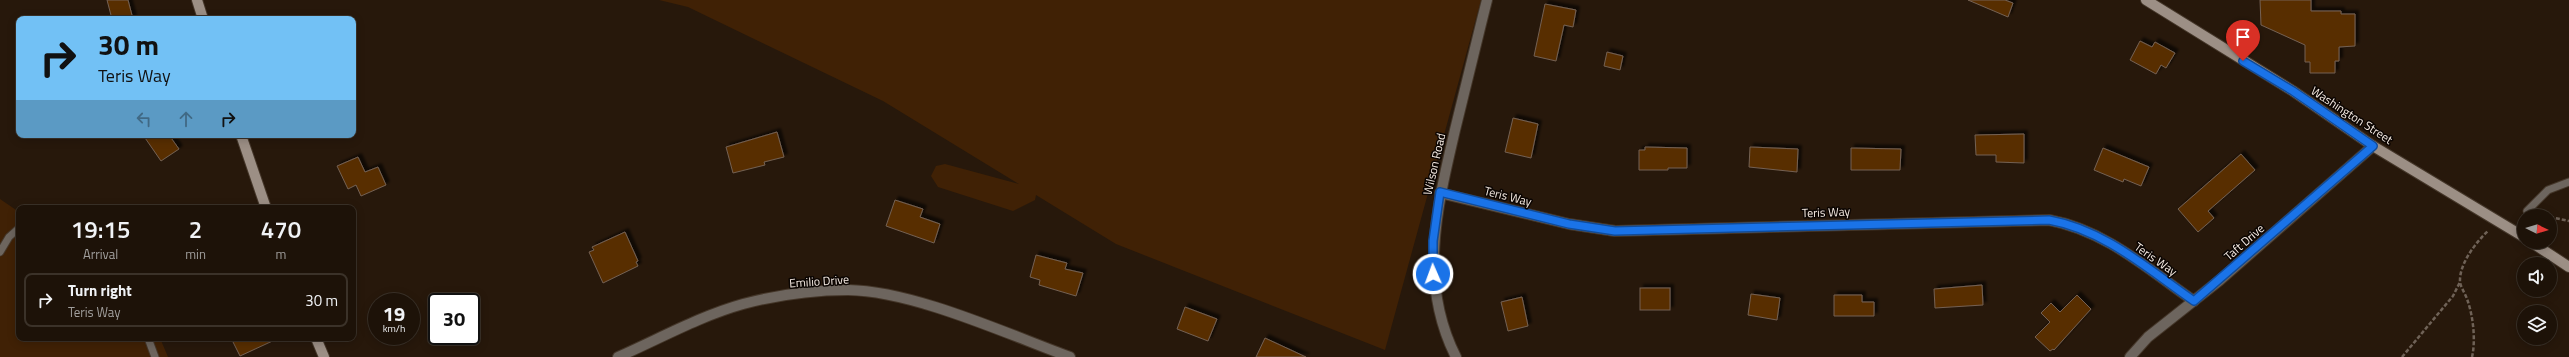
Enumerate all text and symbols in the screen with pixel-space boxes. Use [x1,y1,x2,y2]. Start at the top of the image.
pin [2226,20,2260,61]
text: 30 m [98,23,159,66]
icon: arrive [2232,26,2254,48]
icon: right [32,32,84,84]
text: Teris Way [98,62,171,89]
street label: Washington Street [2307,81,2397,149]
icon: left [133,108,155,130]
icon: ahead [175,108,197,130]
icon: right [217,108,239,130]
street label: Wilson Road [1418,131,1450,197]
street label: Teris Way [1482,181,1534,211]
street label: Teris Way [1801,202,1851,222]
north arrow [2517,209,2557,249]
map controls [2517,209,2557,345]
text: 19:15 [71,211,130,247]
text: 2 [189,211,202,247]
text: 470 [261,211,301,247]
street label: Taft Drive [2220,219,2268,265]
street label: Teris Way [2131,237,2181,281]
text: Arrival [83,244,118,264]
text: min [185,244,206,264]
text: m [276,244,286,264]
position arrow [1412,253,1454,295]
button: sound [2517,257,2557,297]
street label: Emilio Drive [788,269,850,293]
text: Turn right [68,279,132,302]
icon: right [34,289,56,311]
text: 30 m [305,289,338,312]
speed limit sign: 30 [428,293,480,345]
text: 19 [383,298,405,329]
text: Teris Way [68,302,121,322]
button: layers [2517,305,2557,345]
text: km/h [383,321,405,336]

